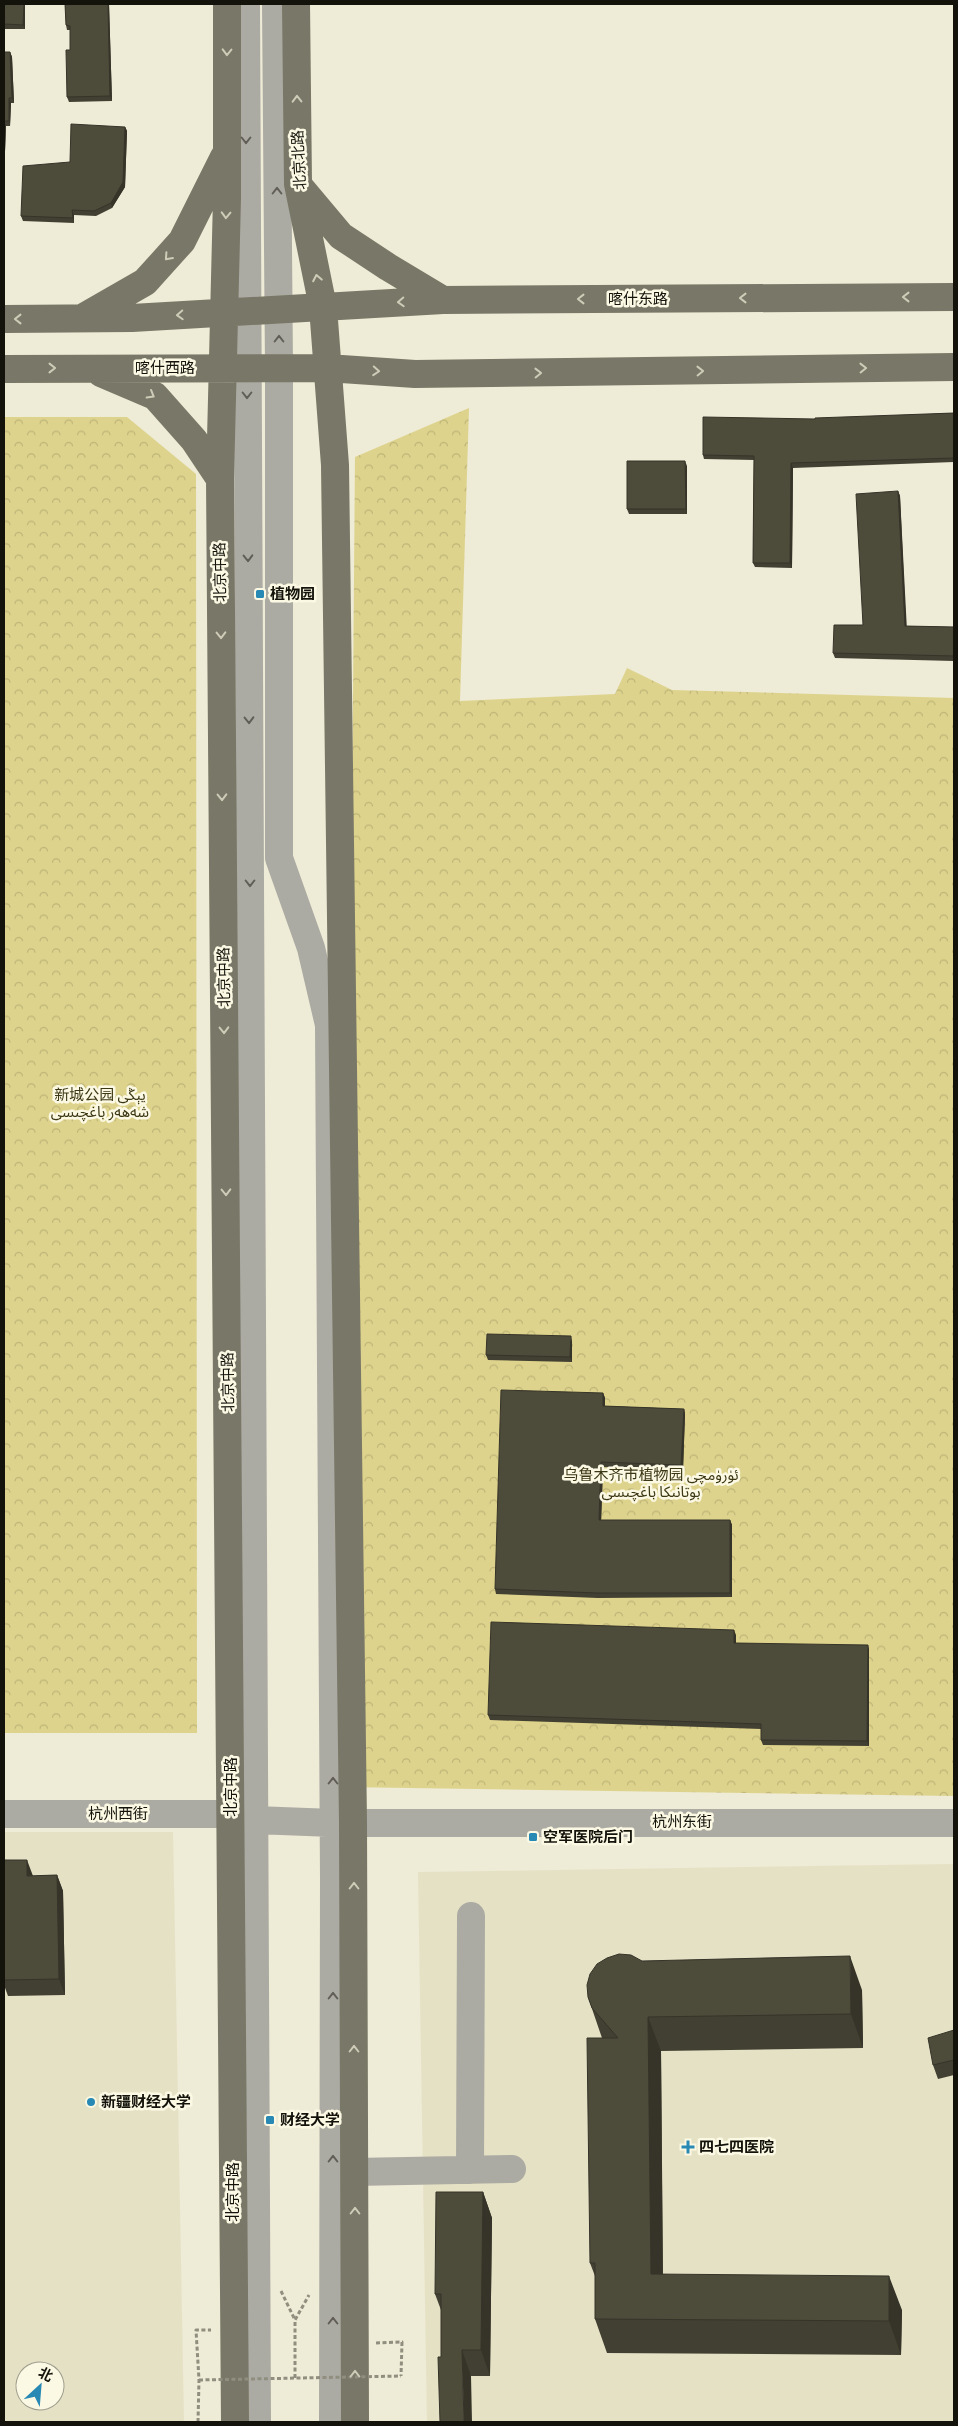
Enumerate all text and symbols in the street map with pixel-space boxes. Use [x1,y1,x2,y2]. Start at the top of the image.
one-way arrow [222,49,232,57]
one-way arrow [292,95,302,103]
street label: 北京北路 [288,130,310,190]
one-way arrow [241,136,251,144]
one-way arrow [272,187,282,194]
one-way arrow [221,212,231,219]
one-way arrow [165,251,174,260]
one-way arrow [312,273,323,282]
street label: 喀什东路 [608,290,668,308]
one-way arrow [901,292,909,302]
one-way arrow [739,293,746,303]
one-way arrow [576,294,584,304]
one-way arrow [396,297,404,308]
one-way arrow [176,310,184,321]
one-way arrow [14,314,22,324]
one-way arrow [274,335,284,342]
street label: 喀什西路 [135,359,195,377]
one-way arrow [49,363,57,373]
one-way arrow [859,363,867,374]
one-way arrow [697,365,705,376]
one-way arrow [372,366,380,377]
one-way arrow [534,367,542,378]
one-way arrow [145,389,154,399]
one-way arrow [242,392,252,399]
street label: 北京中路 [210,542,230,602]
one-way arrow [243,554,253,562]
place label: 植物园 [270,585,315,603]
marker: 植物园 [254,588,266,600]
one-way arrow [216,631,226,639]
one-way arrow [244,716,254,724]
one-way arrow [217,793,228,801]
one-way arrow [245,879,255,887]
street label: 北京中路 [214,947,234,1007]
one-way arrow [219,1026,230,1034]
park label: 新城公园 يېڭى شەھەر باغچىسى [51,1086,149,1122]
one-way arrow [221,1188,231,1196]
street label: 北京中路 [218,1352,238,1412]
park label: 乌鲁木齐市植物园 ئۈرۈمچى بوتانىكا باغچىسى [563,1466,739,1502]
street label: 北京中路 [222,1757,240,1817]
one-way arrow [328,1777,338,1784]
street label: 杭州西街 [88,1805,148,1823]
street label: 杭州东街 [652,1813,712,1831]
place label: 空军医院后门 [543,1828,633,1846]
marker: 空军医院后门 [527,1831,539,1843]
one-way arrow [349,1882,359,1890]
one-way arrow [328,1992,338,2000]
one-way arrow [349,2044,359,2052]
place label: 新疆财经大学 [101,2093,191,2111]
marker: 新疆财经大学 [85,2096,97,2108]
place label: 财经大学 [280,2111,340,2129]
marker: 财经大学 [264,2114,276,2126]
place label: 四七四医院 [699,2138,774,2156]
marker: 四七四医院 [681,2140,695,2154]
one-way arrow [328,2154,338,2162]
street label: 北京中路 [224,2162,242,2222]
one-way arrow [350,2207,360,2214]
one-way arrow [328,2317,338,2324]
north arrow [15,2361,65,2411]
text: 北 [35,2363,56,2385]
one-way arrow [350,2369,360,2377]

